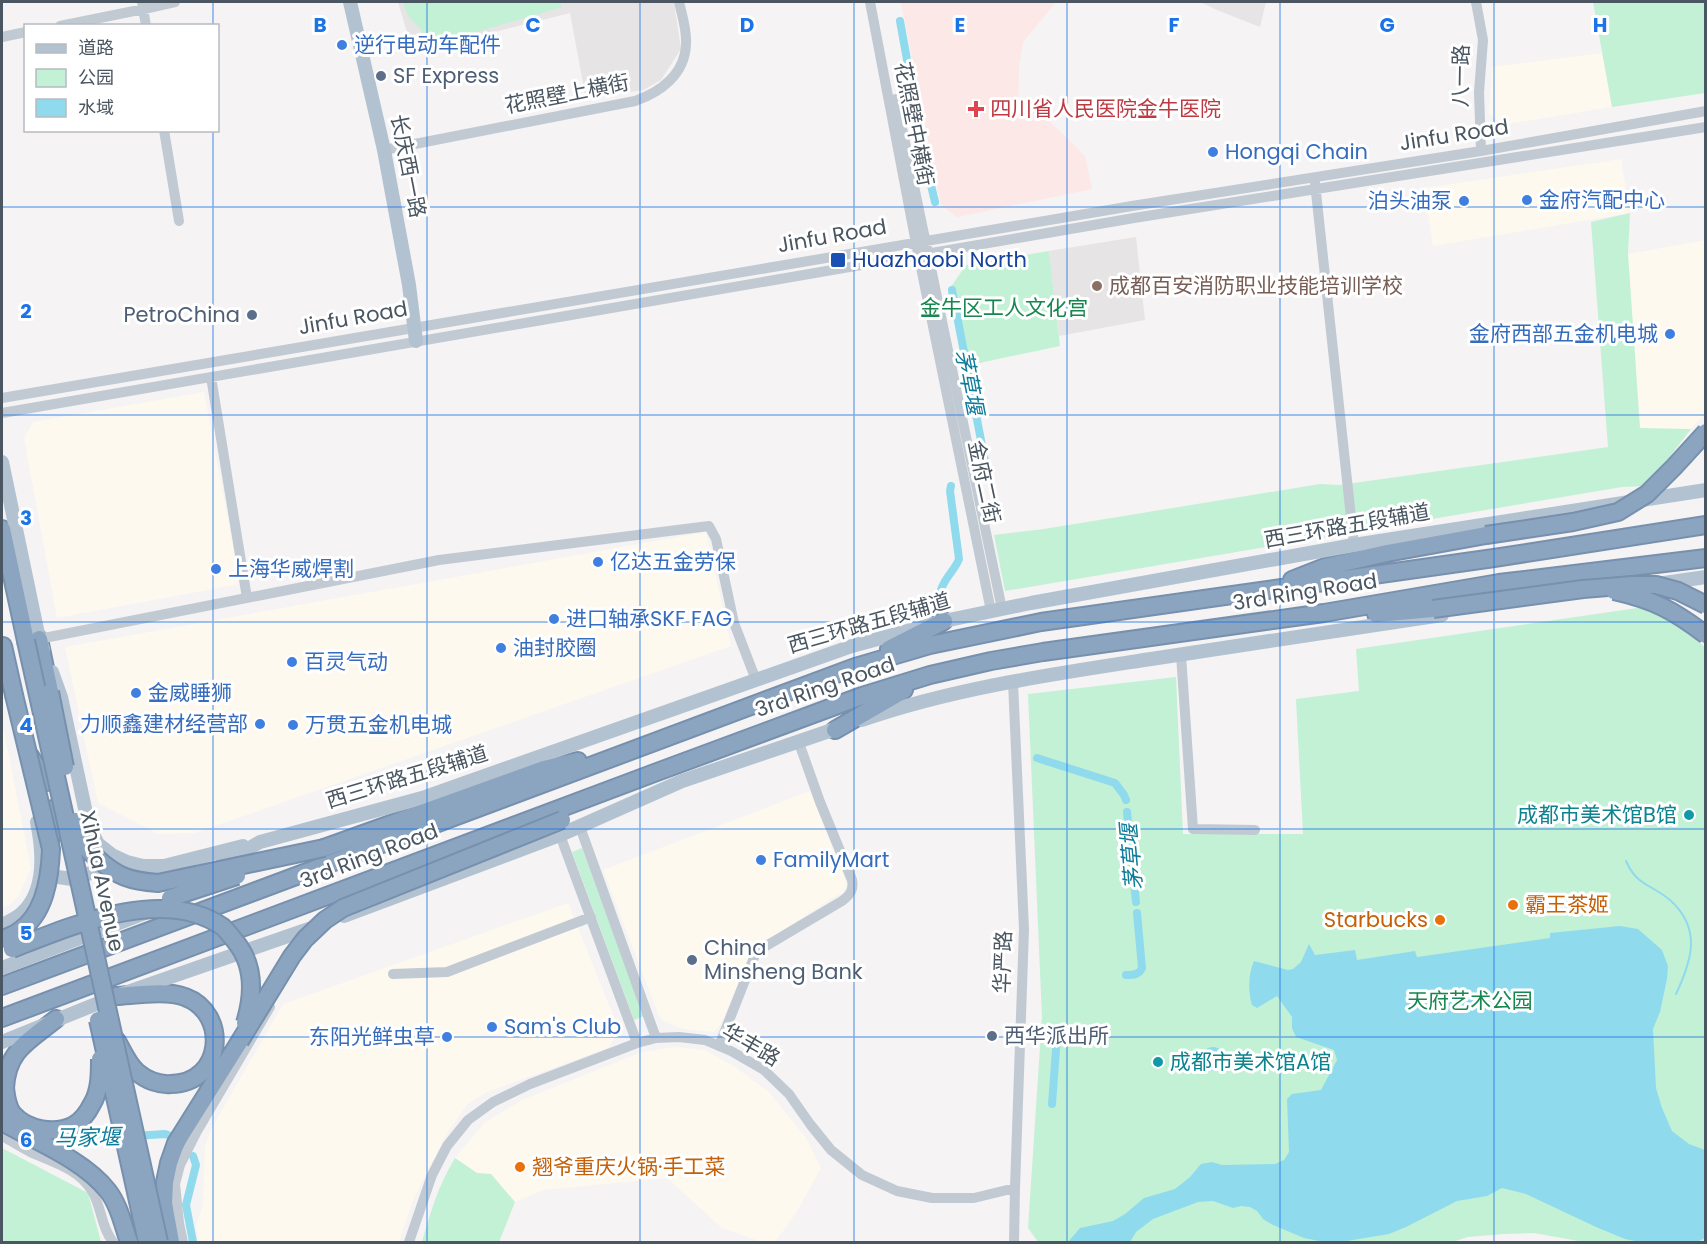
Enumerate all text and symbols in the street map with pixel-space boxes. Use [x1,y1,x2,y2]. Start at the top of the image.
text: B [313,11,327,39]
text: C [525,11,541,39]
text: D [740,11,754,39]
text: E [955,11,965,39]
text: F [1169,11,1180,39]
text: G [1379,11,1395,39]
text: H [1593,11,1607,39]
legend [24,24,219,132]
place label: 逆行电动车配件 [354,30,501,59]
text: 道路 [78,35,114,60]
marker: 逆行电动车配件 [335,38,349,52]
street label: 八一路 [1445,44,1476,108]
street label: 花照壁中横街 [888,59,941,189]
place label: SF Express [393,61,499,90]
text: 公园 [78,65,114,90]
street label: 花照壁上横街 [502,67,632,120]
marker: SF Express [374,69,388,83]
place label: 四川省人民医院金牛医院 [990,94,1221,123]
text: 水域 [78,95,114,120]
marker: 四川省人民医院金牛医院 [967,100,985,118]
street label: 长庆西一路 [384,112,433,220]
street label: Jinfu Road [1397,112,1511,157]
place label: Hongqi Chain [1225,137,1368,166]
marker: Hongqi Chain [1206,145,1220,159]
place label: 金府汽配中心 [1539,185,1665,214]
place label: 泊头油泵 [1368,186,1452,215]
marker: 金府汽配中心 [1520,193,1534,207]
marker: 泊头油泵 [1457,194,1471,208]
street label: Jinfu Road [775,212,889,259]
place label: Huazhaobi North [852,245,1027,274]
marker: Huazhaobi North [829,251,847,269]
place label: 成都百安消防职业技能培训学校 [1109,271,1403,300]
marker: 成都百安消防职业技能培训学校 [1090,279,1104,293]
park label: 金牛区工人文化宫 [920,293,1088,322]
street label: Jinfu Road [296,294,410,341]
text: 2 [20,297,32,325]
place label: PetroChina [123,300,240,329]
marker: PetroChina [245,308,259,322]
place label: 金府西部五金机电城 [1469,319,1658,348]
marker: 金府西部五金机电城 [1663,327,1677,341]
water label: 茅草堰 [948,347,992,421]
street label: 金府二街 [962,438,1007,526]
street label: 西三环路五段辅道 [1262,497,1432,554]
text: 3 [20,504,32,532]
place label: 亿达五金劳保 [610,547,736,576]
place label: 上海华威焊割 [228,554,354,583]
marker: 亿达五金劳保 [591,555,605,569]
marker: 上海华威焊割 [209,562,223,576]
street label: 3rd Ring Road [1231,566,1379,617]
street label: 西三环路五段辅道 [784,585,954,660]
place label: 进口轴承SKF FAG [566,604,732,633]
marker: 进口轴承SKF FAG [547,612,561,626]
place label: 油封胶圈 [513,633,597,662]
marker: 油封胶圈 [494,641,508,655]
place label: 百灵气动 [304,647,388,676]
street label: 3rd Ring Road [751,649,898,724]
marker: 百灵气动 [285,655,299,669]
place label: 金威睡狮 [148,678,232,707]
marker: 金威睡狮 [129,686,143,700]
place label: 力顺鑫建材经营部 [80,709,248,738]
place label: 万贯五金机电城 [305,710,452,739]
text: 4 [19,711,33,739]
marker: 力顺鑫建材经营部 [253,717,267,731]
marker: 万贯五金机电城 [286,718,300,732]
street label: 西三环路五段辅道 [322,738,491,815]
place label: 成都市美术馆B馆 [1517,800,1677,829]
street label: Xihua Avenue [73,808,132,954]
marker: 成都市美术馆B馆 [1682,808,1696,822]
street label: 3rd Ring Road [296,816,442,895]
water label: 茅草堰 [1113,819,1150,891]
place label: FamilyMart [773,845,889,874]
marker: FamilyMart [754,853,768,867]
place label: 霸王茶姬 [1525,890,1609,919]
marker: 霸王茶姬 [1506,898,1520,912]
place label: Starbucks [1324,905,1428,934]
marker: Starbucks [1433,913,1447,927]
text: 5 [20,919,33,947]
street label: 华严路 [987,930,1018,994]
place label: China Minsheng Bank [704,933,863,986]
marker: China Minsheng Bank [685,953,699,967]
park label: 天府艺术公园 [1407,986,1533,1015]
place label: Sam's Club [504,1012,621,1041]
street label: 华丰路 [717,1016,786,1073]
marker: Sam's Club [485,1020,499,1034]
place label: 西华派出所 [1004,1021,1109,1050]
place label: 东阳光鲜虫草 [309,1022,435,1051]
marker: 西华派出所 [985,1029,999,1043]
marker: 东阳光鲜虫草 [440,1030,454,1044]
place label: 成都市美术馆A馆 [1170,1047,1331,1076]
marker: 成都市美术馆A馆 [1151,1055,1165,1069]
water label: 马家堰 [54,1121,124,1154]
text: 6 [20,1126,32,1154]
place label: 翘爷重庆火锅·手工菜 [532,1152,725,1181]
marker: 翘爷重庆火锅·手工菜 [513,1160,527,1174]

